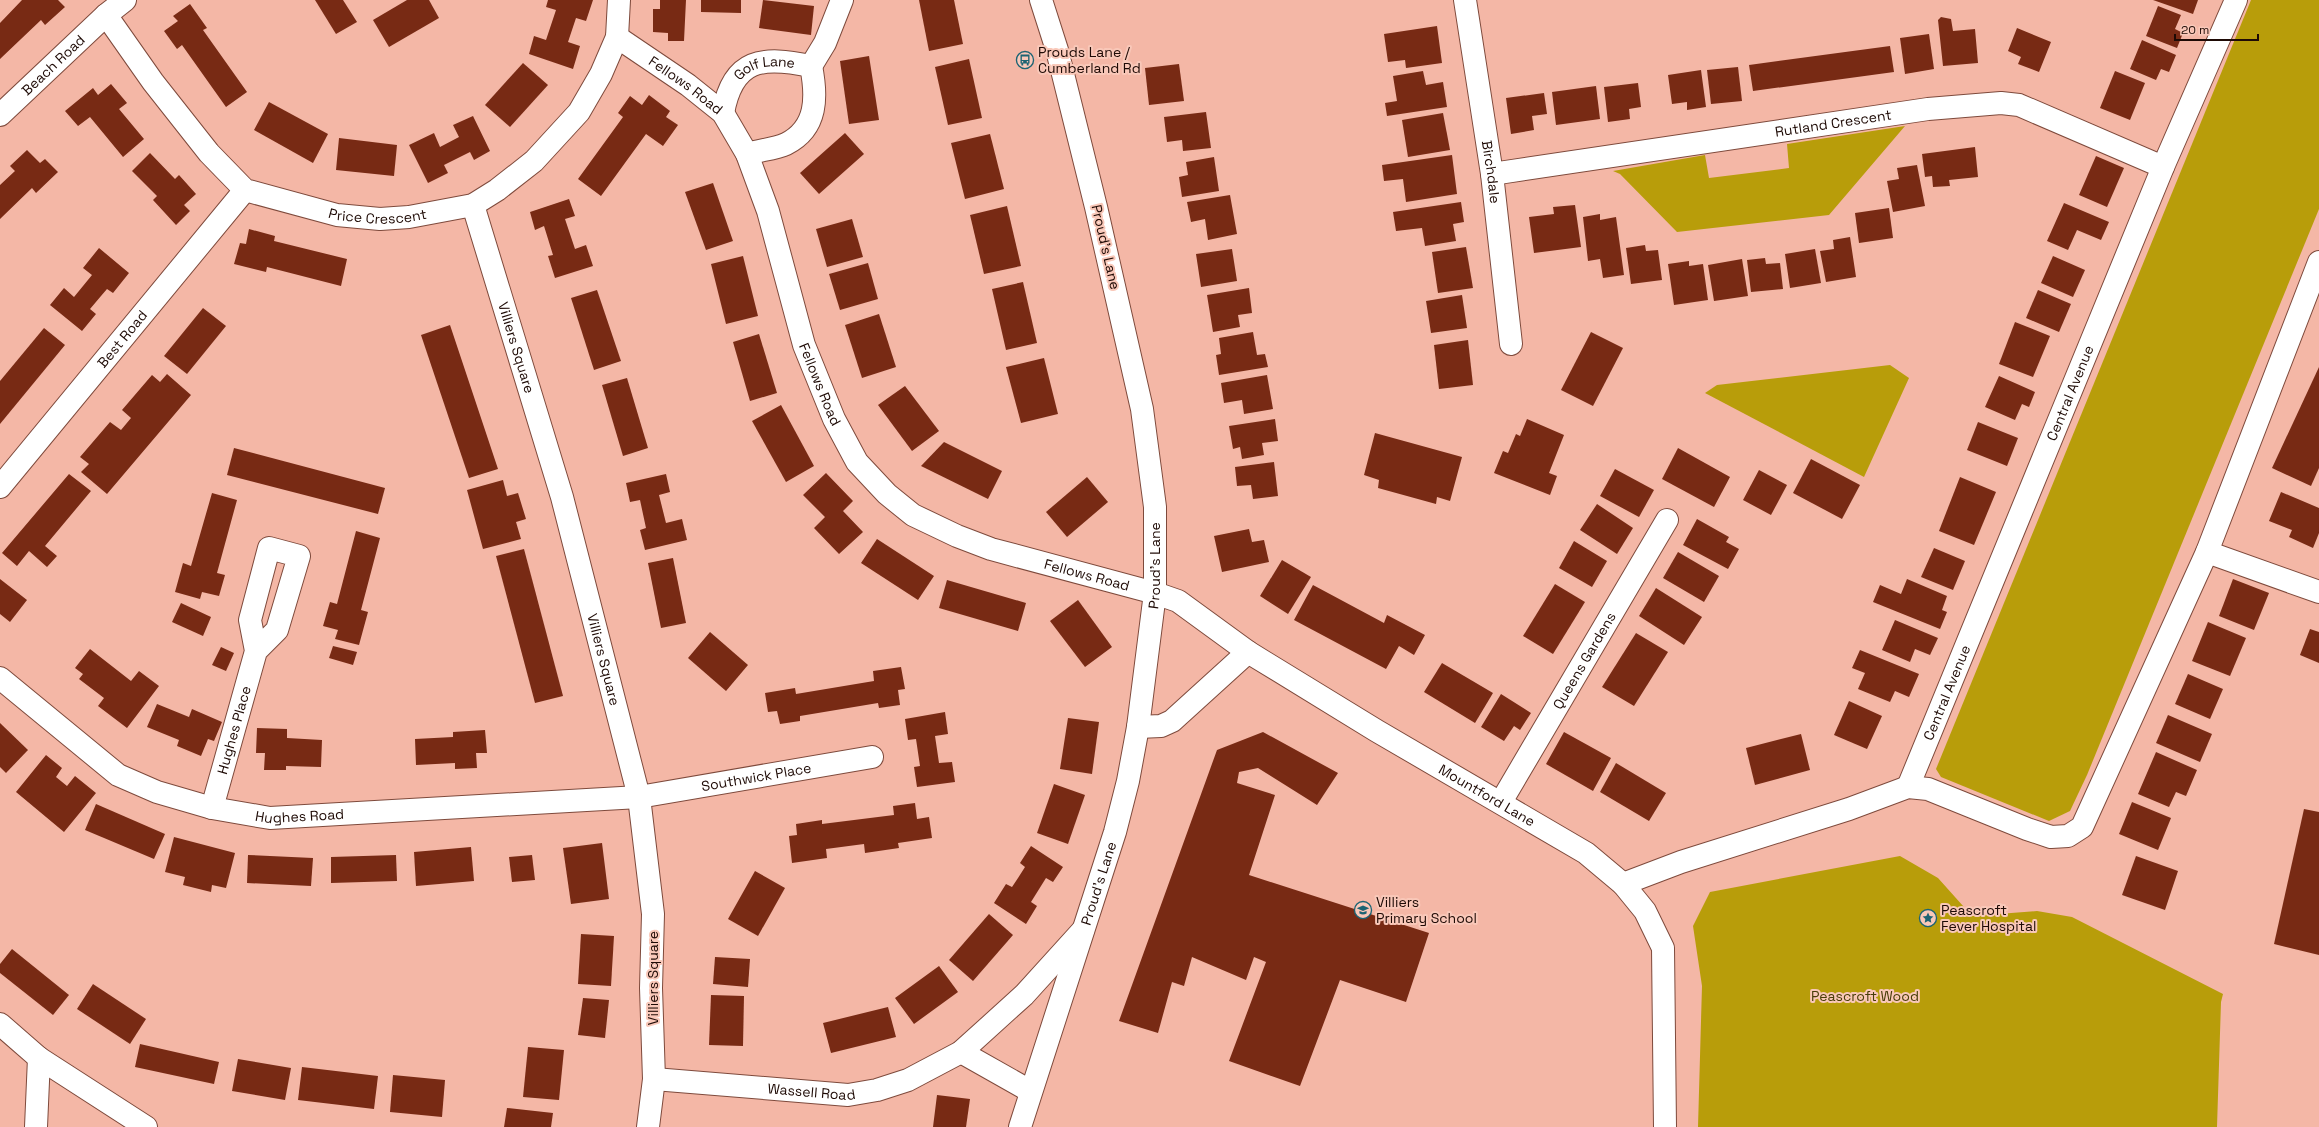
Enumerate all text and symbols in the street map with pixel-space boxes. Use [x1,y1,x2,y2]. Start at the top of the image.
scale bar [2175,16,2258,42]
text: 20 m [2181,22,2209,38]
street label: Beach Road [18,31,89,99]
place label: Prouds Lane / Cumberland Rd [1038,43,1141,77]
bus stop icon: Prouds Lane / Cumberland Rd [1015,50,1035,70]
street label: Fellows Road [645,52,727,118]
street label: Golf Lane [730,52,796,84]
street label: Rutland Crescent [1774,106,1893,141]
street label: Birchdale [1478,139,1504,204]
street label: Proud's Lane [1087,203,1125,291]
street label: Price Crescent [326,204,428,228]
street label: Villiers Square [494,300,539,395]
street label: Best Road [93,306,151,371]
street label: Fellows Road [795,340,845,429]
street label: Central Avenue [2042,343,2098,443]
street label: Proud's Lane [1144,522,1164,610]
street label: Fellows Road [1042,555,1132,595]
street label: Queens Gardens [1549,609,1620,713]
street label: Villiers Square [583,611,624,707]
street label: Central Avenue [1919,642,1974,743]
street label: Hughes Place [213,684,255,776]
street label: Southwick Place [700,759,813,795]
street label: Mountford Lane [1436,760,1538,830]
street label: Hughes Road [254,805,344,827]
street label: Proud's Lane [1077,839,1120,927]
place label: Villiers Primary School [1376,893,1477,927]
school or university icon: Villiers Primary School [1353,900,1373,920]
place label: Peascroft Fever Hospital [1941,901,2036,935]
place icon: Peascroft Fever Hospital [1918,908,1938,928]
street label: Villiers Square [644,931,662,1025]
park label: Peascroft Wood [1811,987,1919,1005]
street label: Wassell Road [767,1079,857,1104]

